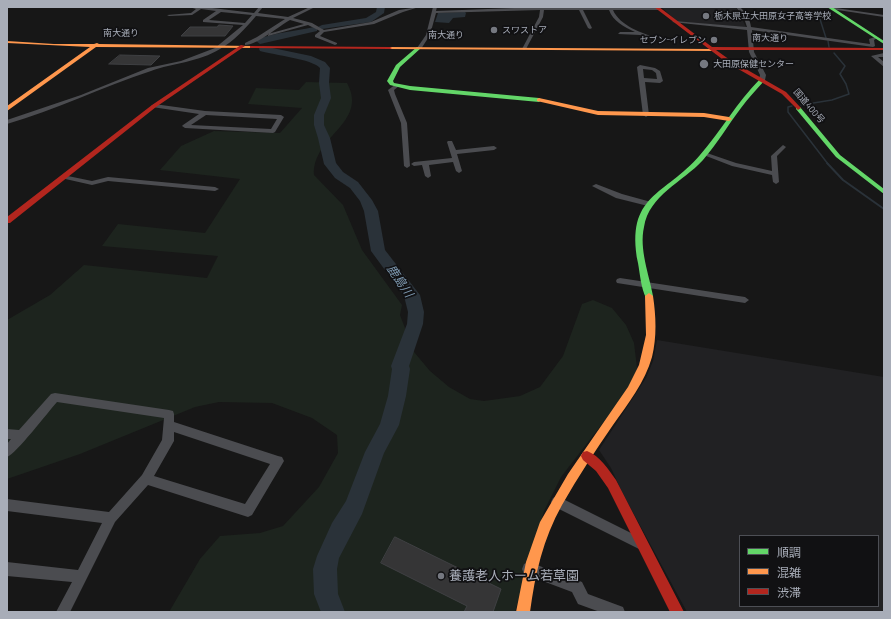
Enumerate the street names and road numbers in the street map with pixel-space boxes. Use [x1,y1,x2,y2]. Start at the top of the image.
street label: 南大通り [103,28,139,38]
street label: 南大通り [428,30,464,40]
street label: 南大通り [752,32,788,44]
street label: 国道400号 [791,87,827,125]

